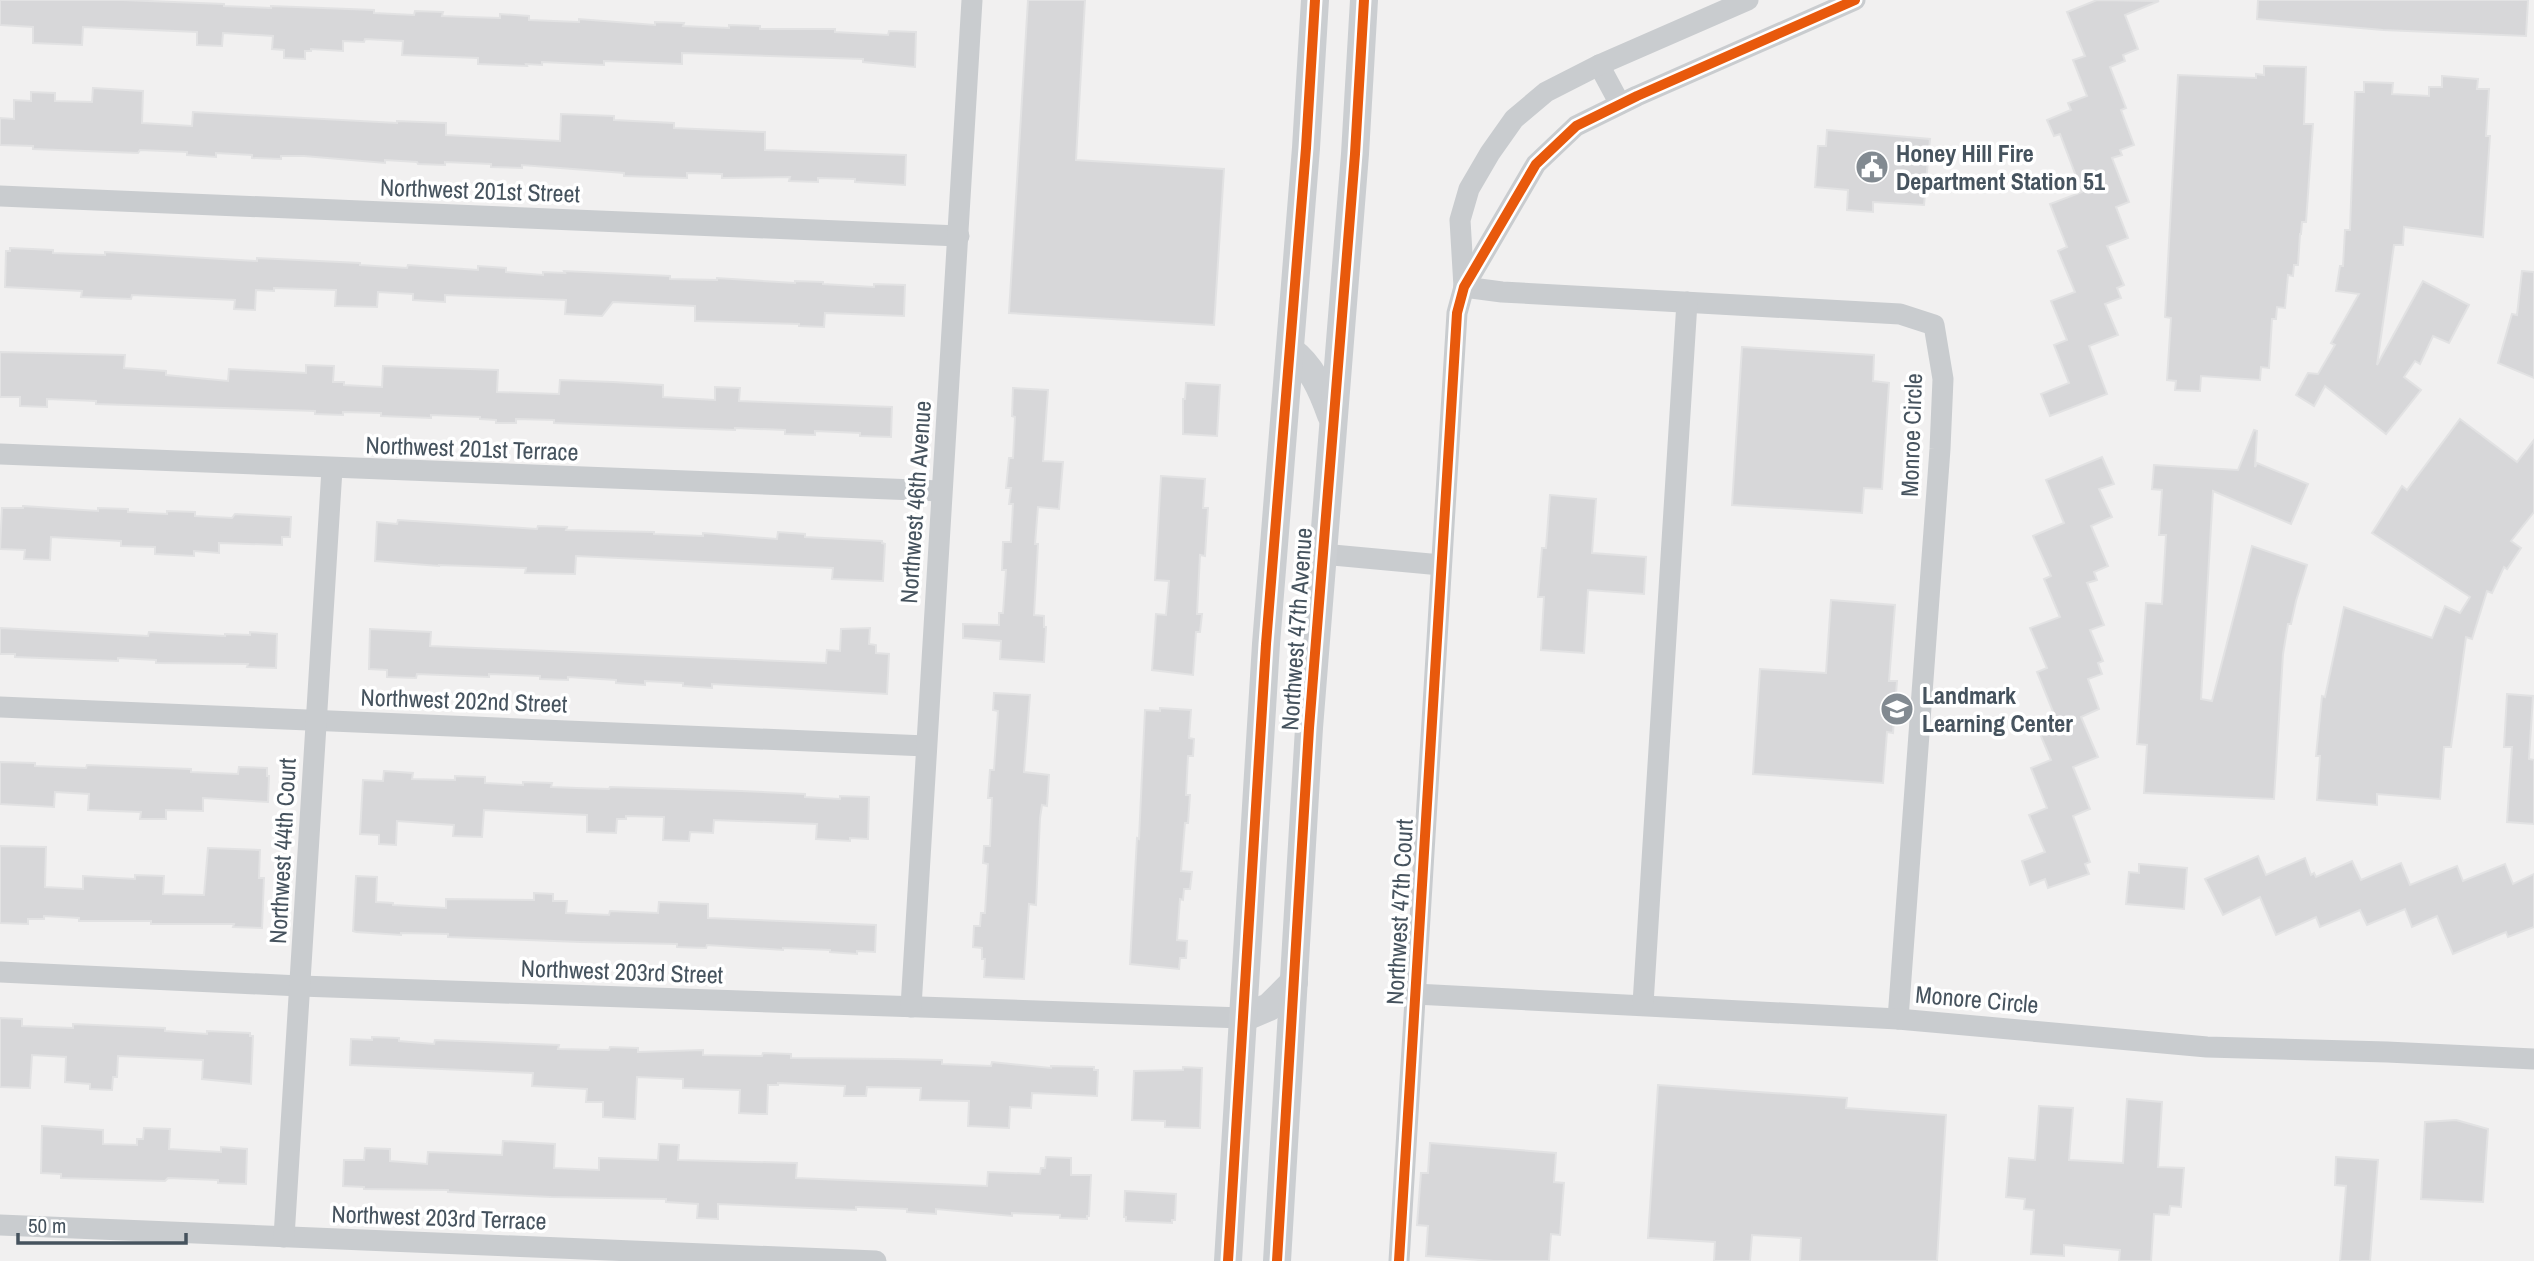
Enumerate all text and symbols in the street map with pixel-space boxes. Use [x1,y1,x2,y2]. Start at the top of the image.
place label: Honey Hill Fire Department Station 51 [1896,137,2105,197]
public building icon: Honey Hill Fire Department Station 51 [1853,148,1891,186]
street label: Northwest 201st Street [379,171,581,210]
street label: Monroe Circle [1893,373,1929,497]
street label: Northwest 46th Avenue [892,400,938,604]
street label: Northwest 201st Terrace [365,428,579,468]
street label: Northwest 47th Avenue [1273,527,1319,731]
place label: Landmark Learning Center [1922,679,2073,739]
street label: Northwest 202nd Street [360,680,568,720]
school or university icon: Landmark Learning Center [1878,690,1916,728]
street label: Northwest 44th Court [261,757,303,945]
street label: Northwest 47th Court [1378,818,1420,1006]
street label: Northwest 203rd Street [520,951,724,991]
street label: Monore Circle [1914,978,2040,1020]
street label: Northwest 203rd Terrace [331,1197,547,1237]
scale bar [18,1202,186,1246]
text: 50 m [28,1211,66,1240]

